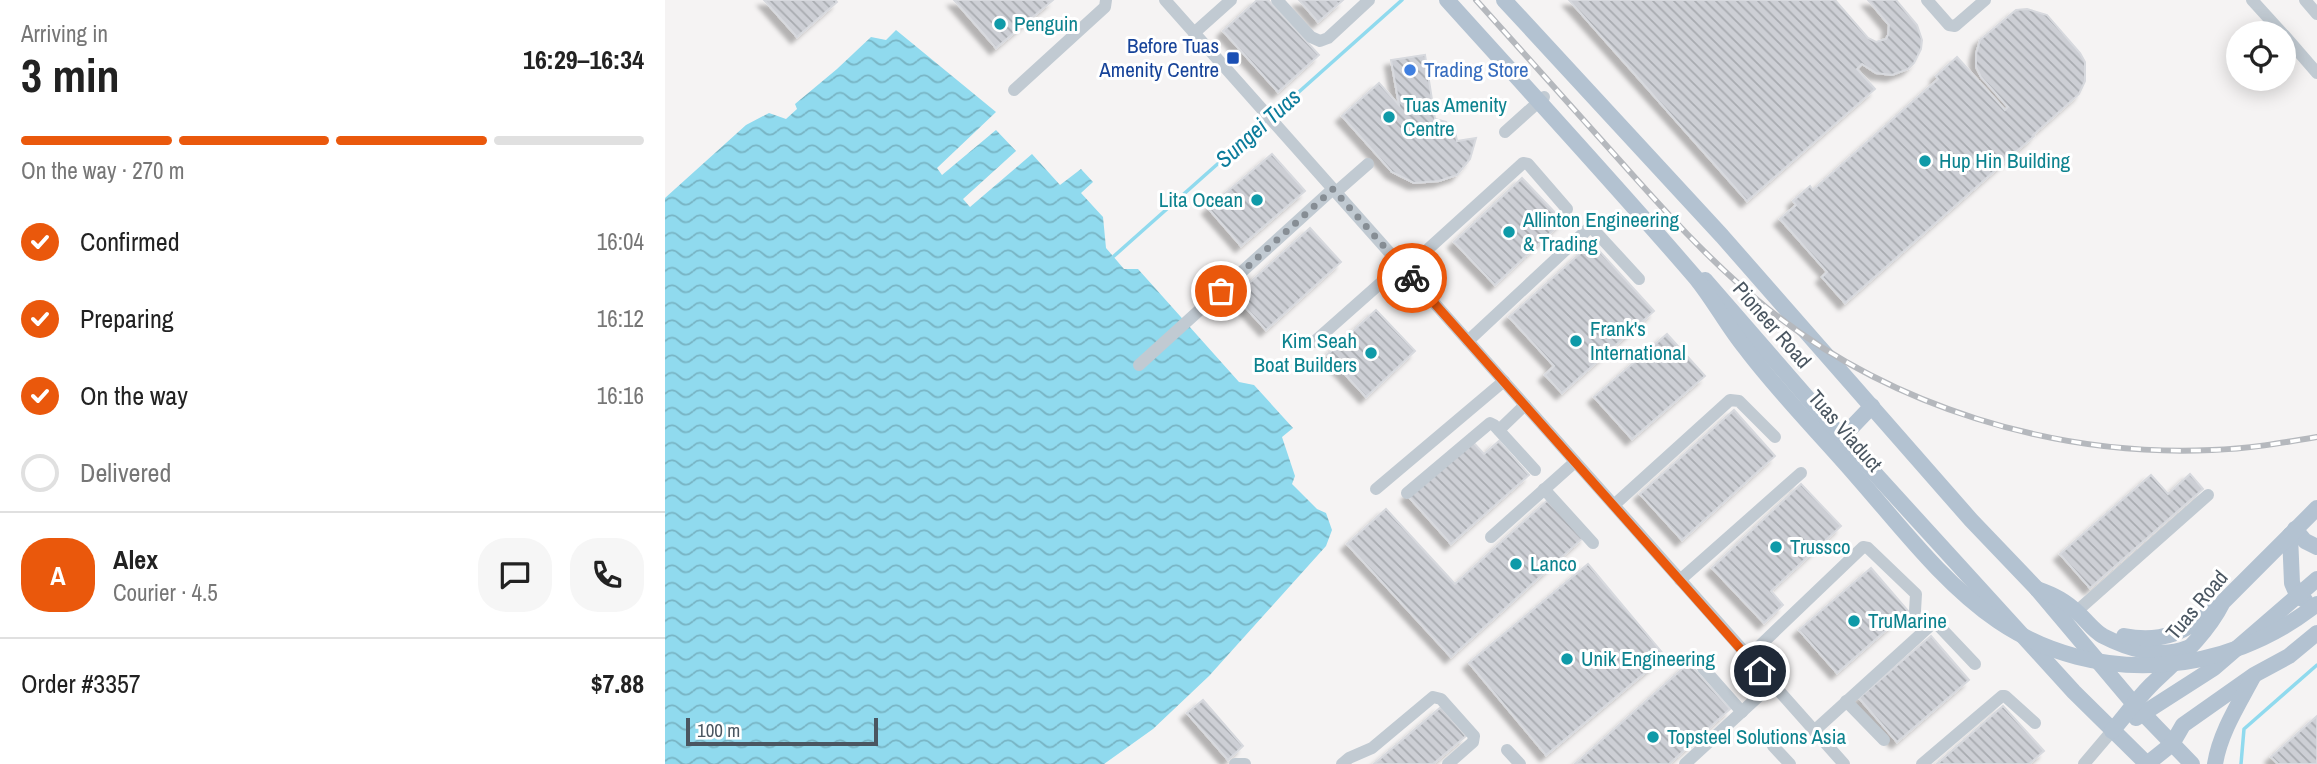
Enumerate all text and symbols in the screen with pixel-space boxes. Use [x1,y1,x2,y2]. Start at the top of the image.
place label: Penguin [1014,9,1078,38]
marker: Penguin [992,16,1008,32]
text: Arriving in [21,18,108,49]
map controls [2226,21,2296,91]
button: locate [2226,21,2296,91]
place label: Before Tuas Amenity Centre [1098,31,1219,84]
text: 16:29–16:34 [523,42,644,77]
text: 3 min [21,44,120,106]
marker: Before Tuas Amenity Centre [1225,50,1241,66]
place label: Trading Store [1424,55,1529,84]
marker: Trading Store [1402,62,1418,78]
water label: Sungei Tuas [1208,81,1307,174]
place label: Tuas Amenity Centre [1403,90,1507,143]
marker: Tuas Amenity Centre [1381,109,1397,125]
place label: Hup Hin Building [1939,146,2071,175]
marker: Hup Hin Building [1917,153,1933,169]
text: On the way · 270 m [21,155,185,186]
place label: Lita Ocean [1159,185,1243,214]
marker: Lita Ocean [1249,192,1265,208]
place label: Allinton Engineering & Trading [1522,205,1679,258]
icon: check [21,223,59,261]
text: Confirmed [80,224,180,259]
marker: Allinton Engineering & Trading [1501,224,1517,240]
text: 16:04 [597,226,644,257]
courier [1377,243,1447,313]
icon: bike [1393,259,1431,297]
pin [1191,261,1251,321]
icon: bag [1202,272,1240,310]
street label: Pioneer Road [1727,275,1818,374]
icon: check [21,300,59,338]
text: Preparing [80,301,174,336]
text: 16:12 [597,303,644,334]
place label: Frank's International [1590,314,1686,367]
place label: Kim Seah Boat Builders [1254,326,1357,379]
marker: Frank's International [1568,333,1584,349]
marker: Kim Seah Boat Builders [1363,345,1379,361]
icon: check [21,377,59,415]
text: On the way [80,378,188,413]
text: 16:16 [597,380,644,411]
street label: Tuas Viaduct [1802,384,1889,478]
text: Delivered [80,455,171,490]
place label: Trussco [1790,532,1851,561]
button: chat [478,538,552,612]
button: phone [570,538,644,612]
marker: Trussco [1768,539,1784,555]
text: Alex [113,542,158,577]
place label: Lanco [1530,549,1577,578]
marker: Lanco [1508,556,1524,572]
text: A [50,558,66,593]
street label: Tuas Road [2159,564,2234,646]
text: Courier · 4.5 [113,577,218,608]
place label: TruMarine [1868,606,1947,635]
marker: TruMarine [1846,613,1862,629]
pin [1730,641,1790,701]
place label: Unik Engineering [1581,644,1715,673]
marker: Unik Engineering [1559,651,1575,667]
icon: home [1741,652,1779,690]
text: Order #3357 [21,666,141,701]
text: $7.88 [591,666,644,701]
scale bar [686,715,879,747]
text: 100 m [697,717,740,743]
place label: Topsteel Solutions Asia [1667,722,1846,751]
marker: Topsteel Solutions Asia [1645,729,1661,745]

